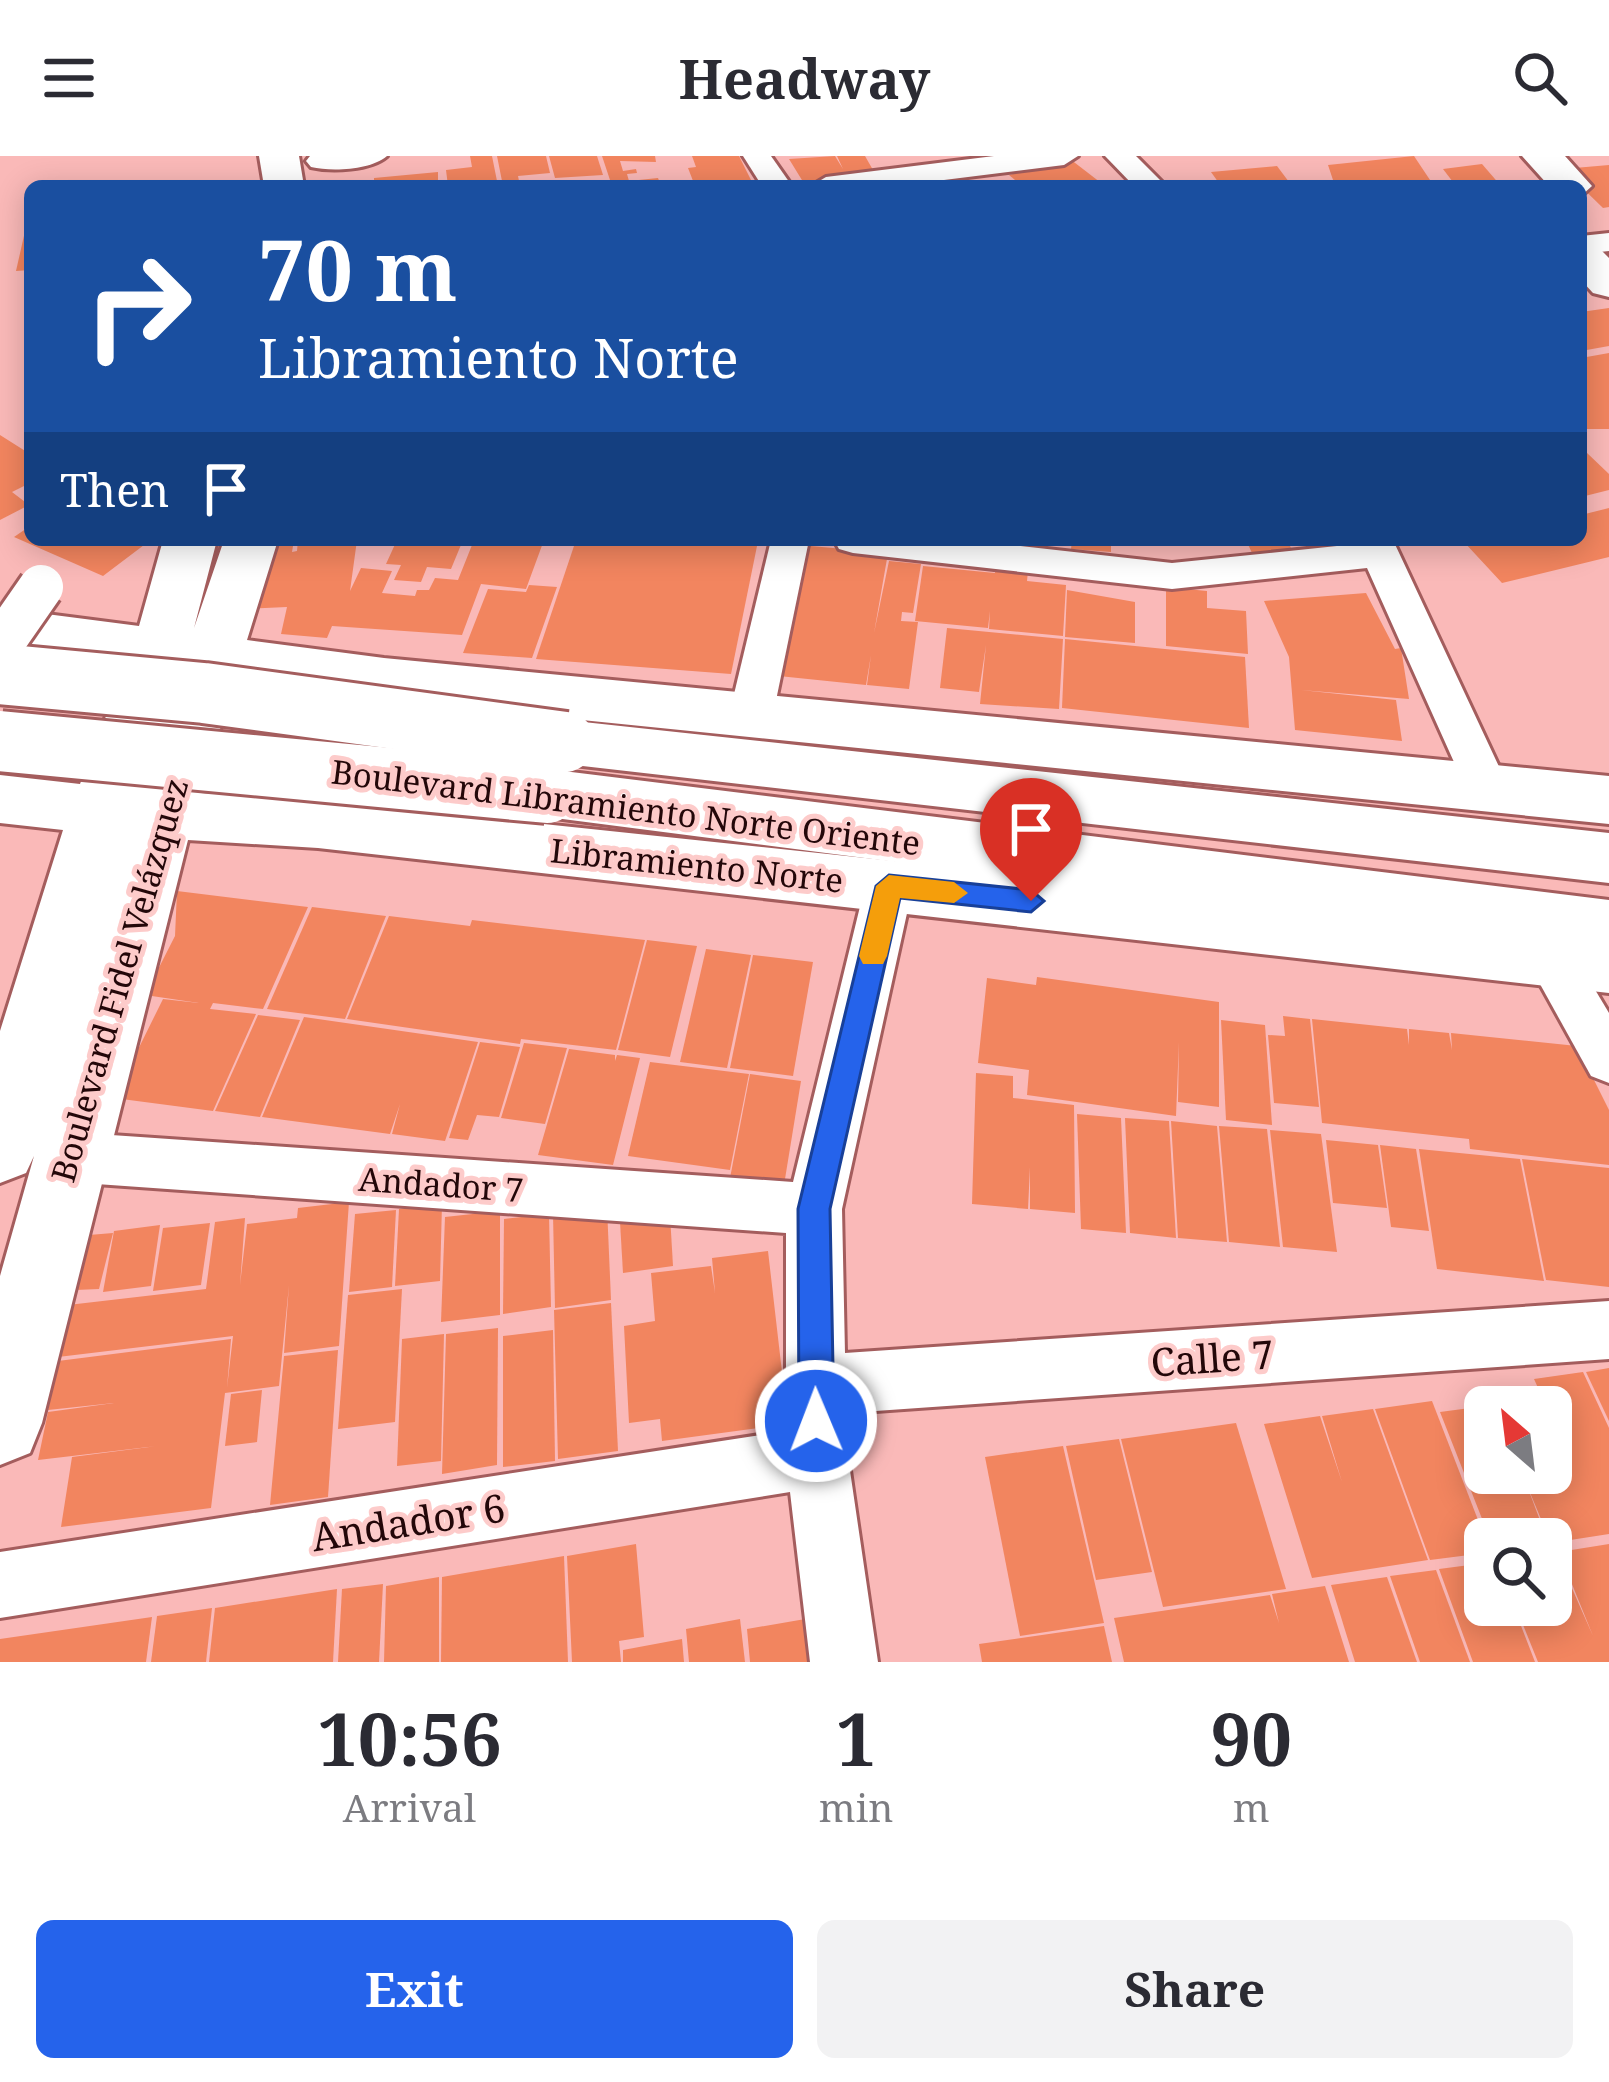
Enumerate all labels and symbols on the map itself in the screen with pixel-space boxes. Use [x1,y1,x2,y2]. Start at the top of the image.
street label: Boulevard Libramiento Norte Oriente [329,749,923,865]
street label: Boulevard Fidel Velázquez [40,773,198,1187]
pin [980,778,1082,901]
street label: Libramiento Norte [549,827,845,903]
street label: Andador 7 [357,1156,525,1212]
street label: Calle 7 [1149,1326,1275,1388]
position arrow [753,1358,879,1484]
north arrow [1464,1386,1572,1494]
street label: Andador 6 [307,1480,509,1562]

